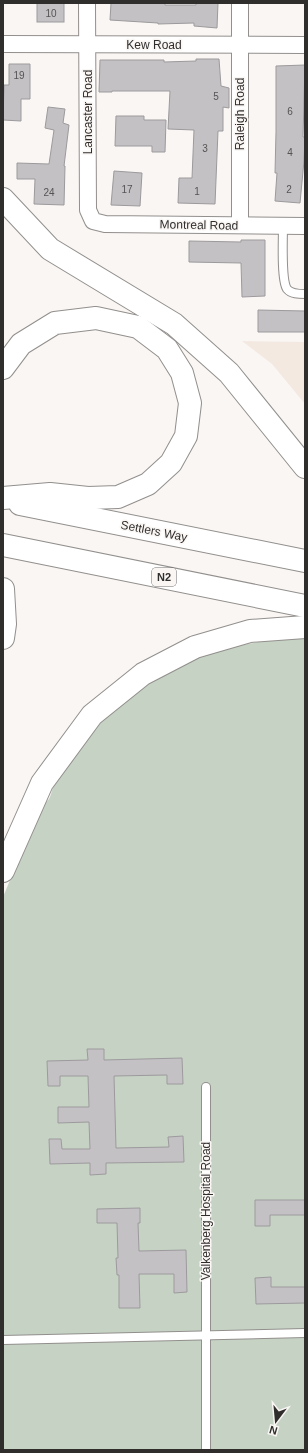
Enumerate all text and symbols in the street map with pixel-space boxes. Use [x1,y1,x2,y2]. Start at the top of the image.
house number: 10 [45,8,57,19]
street label: Kew Road [126,38,182,52]
house number: 19 [13,70,25,81]
street label: Lancaster Road [81,70,95,154]
street label: Raleigh Road [233,78,247,150]
house number: 5 [213,91,219,102]
house number: 6 [287,106,293,117]
house number: 3 [202,143,208,154]
house number: 4 [287,147,293,158]
house number: 17 [121,184,133,195]
house number: 2 [286,184,292,195]
house number: 1 [194,186,200,197]
house number: 24 [43,187,55,198]
street label: Montreal Road [160,217,238,233]
street label: Settlers Way [119,518,189,544]
road number: N2 [152,568,176,586]
street label: Valkenberg Hospital Road [199,1142,213,1280]
north arrow [256,1401,296,1441]
text: N [268,1424,279,1437]

